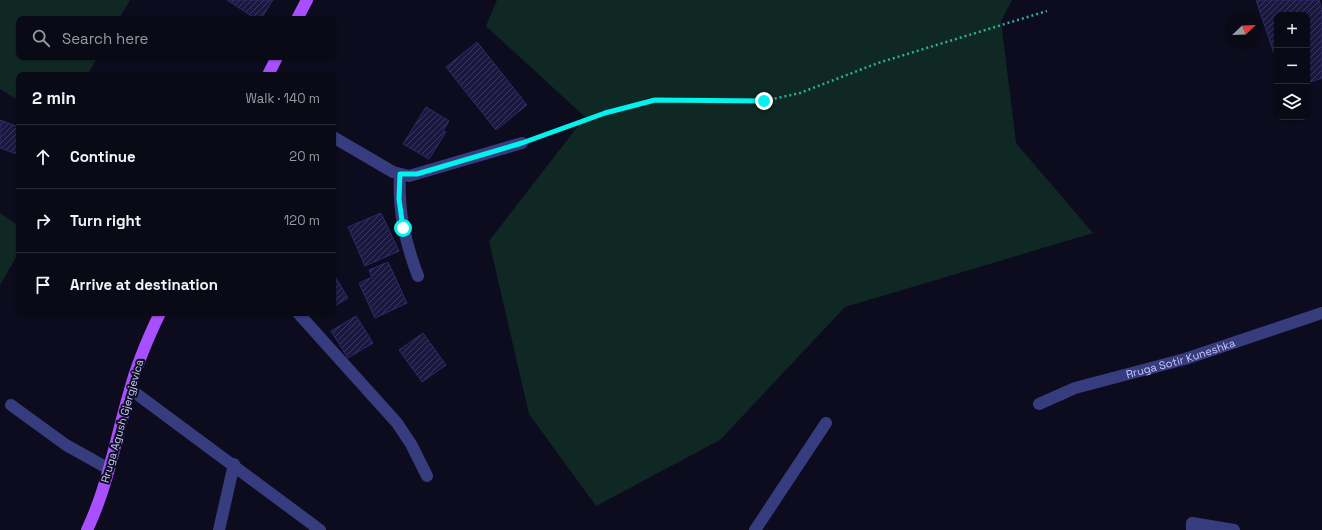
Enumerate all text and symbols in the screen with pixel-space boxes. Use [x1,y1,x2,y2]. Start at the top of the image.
north arrow [1226,12,1262,48]
map controls [1274,12,1310,120]
button: + [1274,12,1310,48]
search box [16,16,336,60]
icon: search [30,27,52,49]
text: Search here [62,29,148,48]
button: − [1274,48,1310,84]
button: layers [1274,84,1310,120]
text: 2 min [32,87,76,109]
text: Walk · 140 m [246,90,320,107]
route end [755,92,773,110]
icon: ahead [32,146,54,168]
text: Continue [70,147,136,166]
text: 20 m [289,148,320,165]
icon: right [32,210,54,232]
text: Turn right [70,211,141,230]
text: 120 m [284,212,320,229]
route start [394,219,412,237]
icon: arrive [32,274,54,296]
text: Arrive at destination [70,275,218,294]
street label: Rruga Sotir Kuneshka [1124,335,1238,381]
street label: Rruga Agush Gjergjevica [98,357,147,484]

